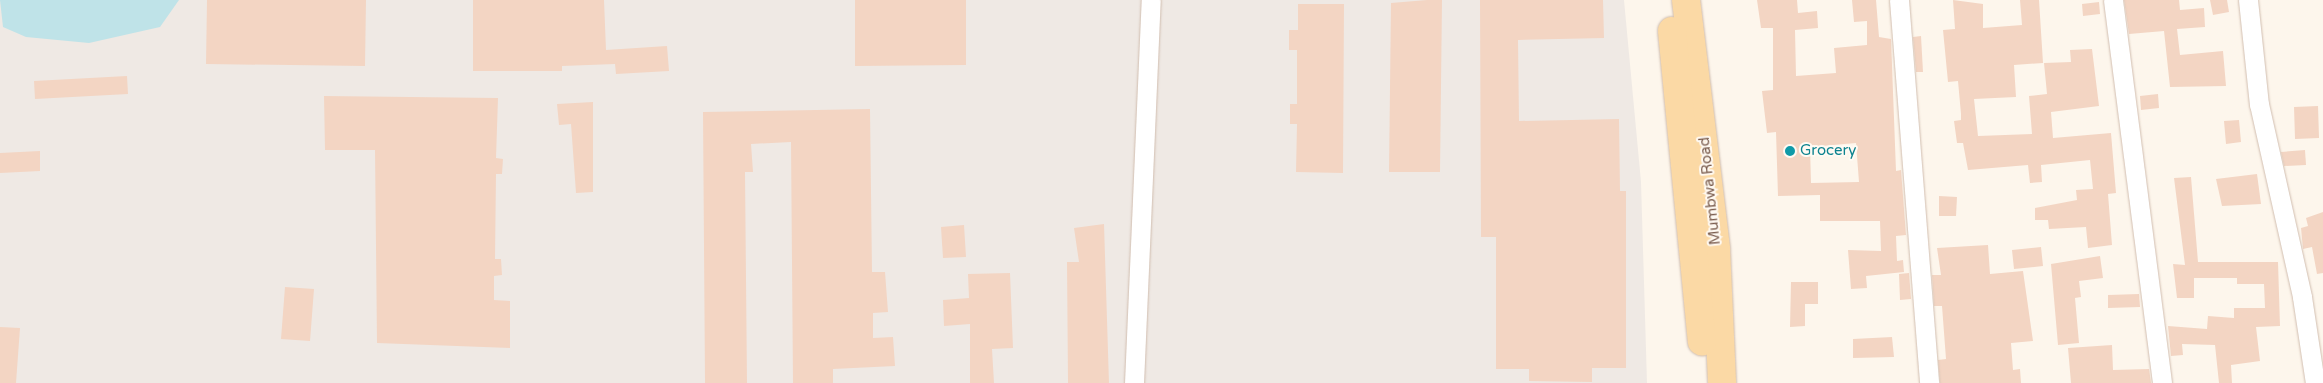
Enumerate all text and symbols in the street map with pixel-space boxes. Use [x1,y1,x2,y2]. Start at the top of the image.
street label: Mumbwa Road [1695,136,1725,246]
place label: Grocery [1800,142,1856,160]
marker: Grocery [1784,145,1796,157]

